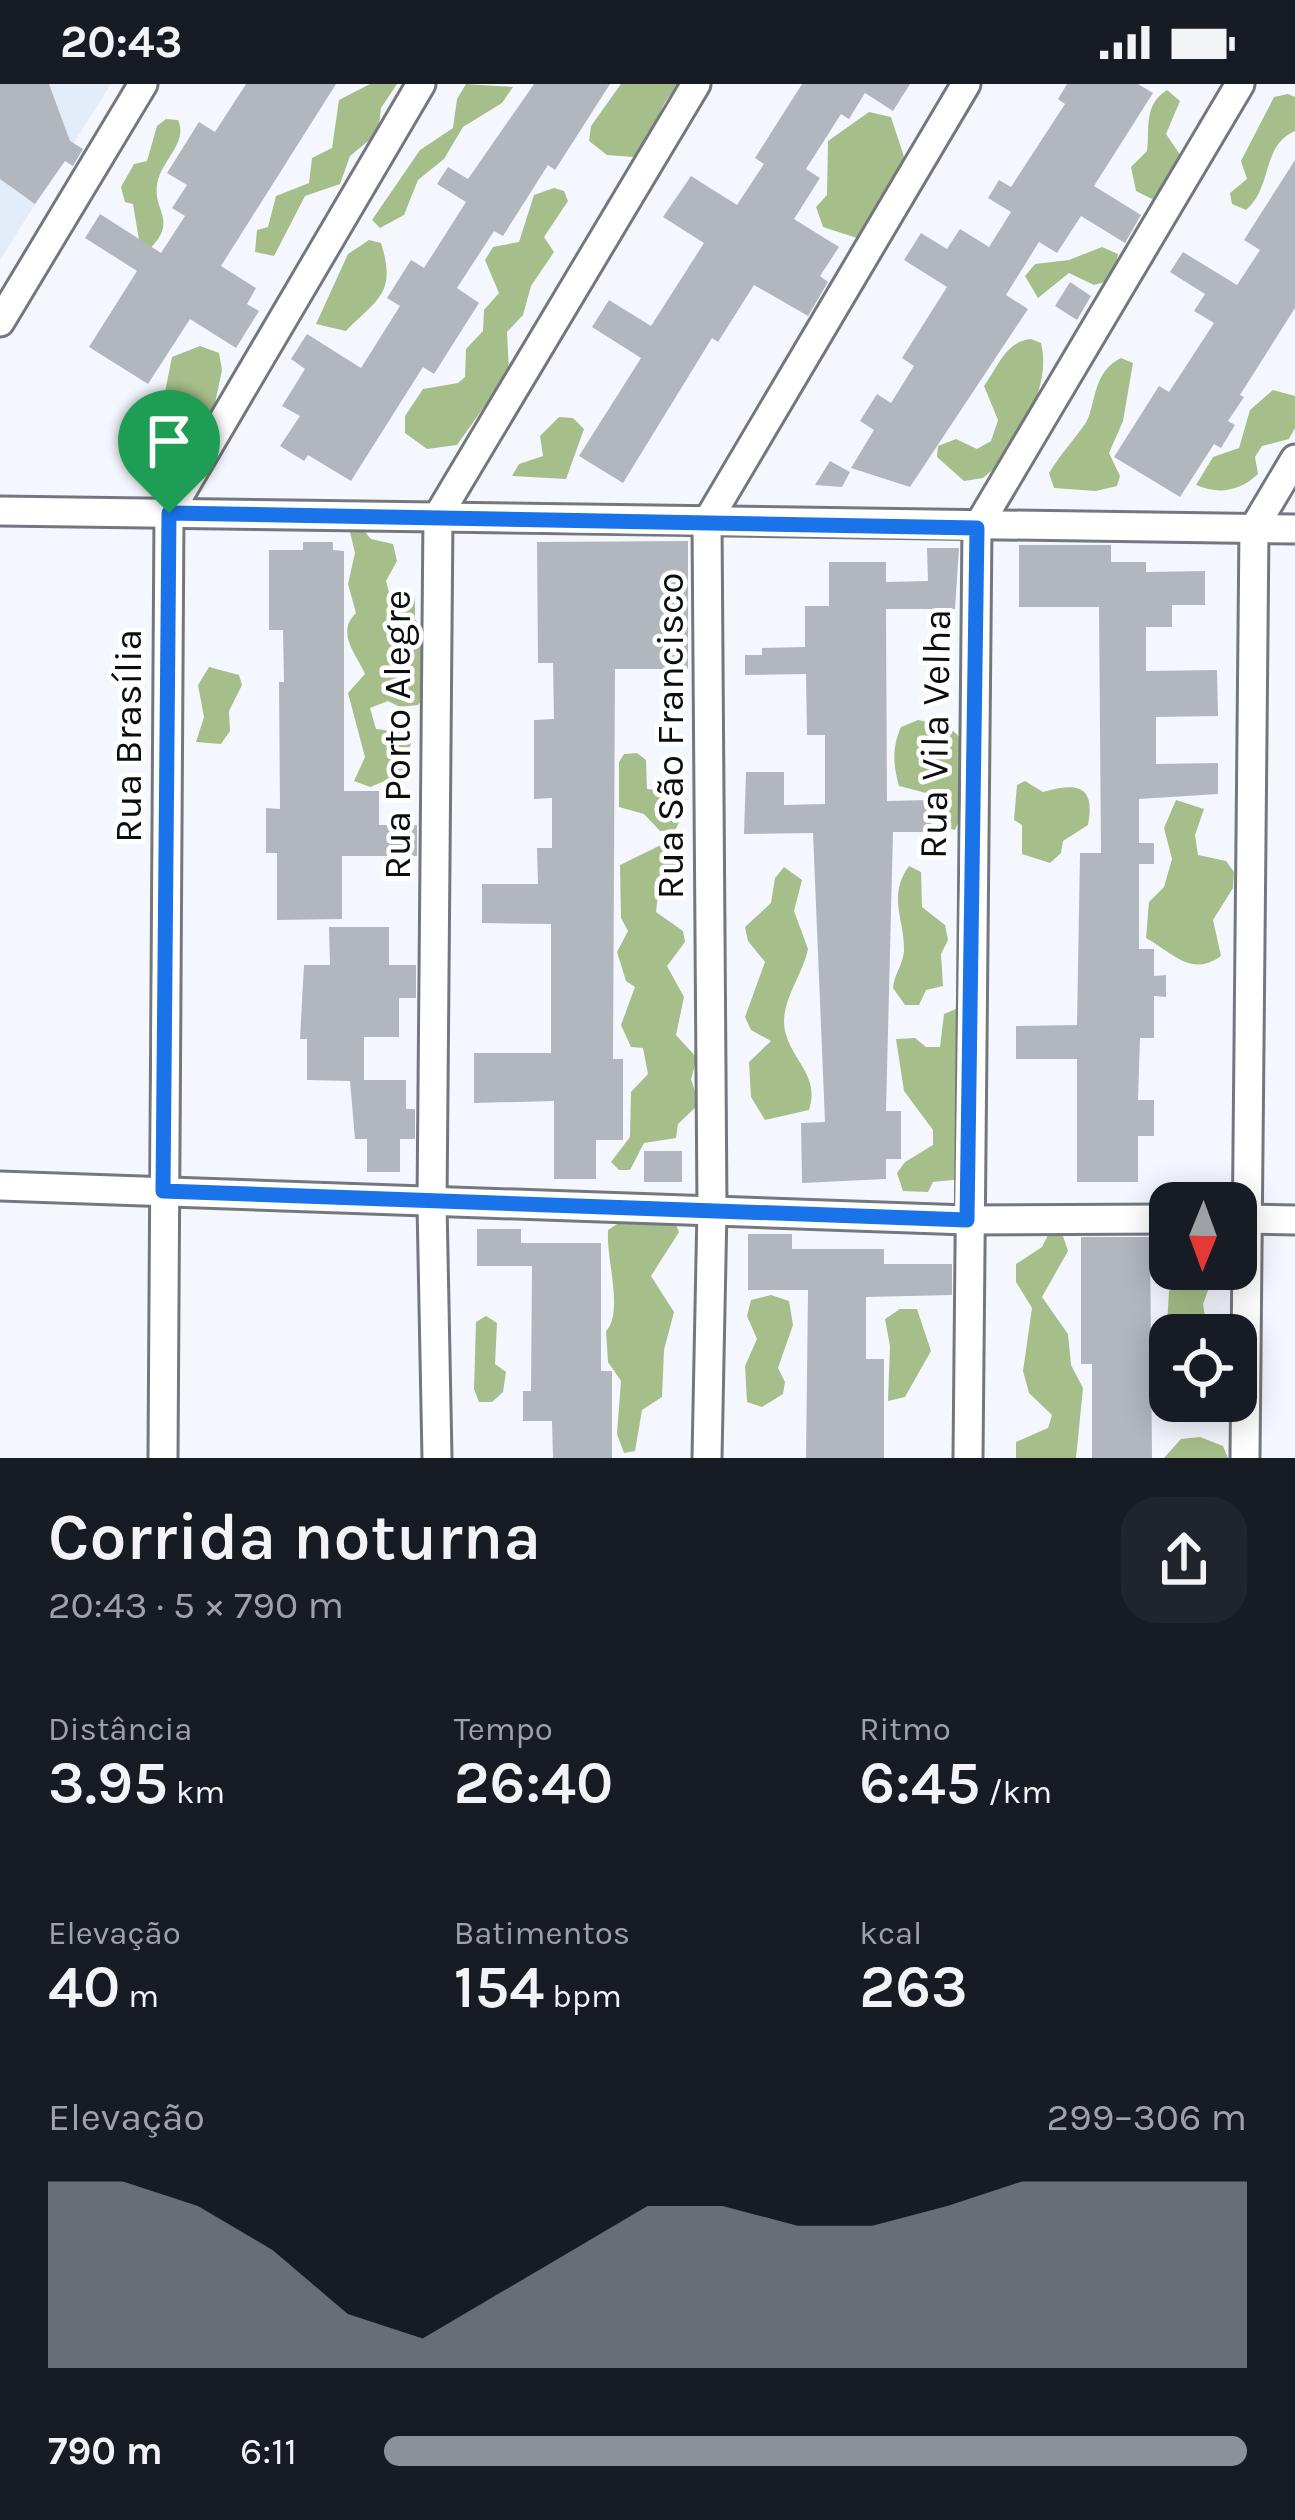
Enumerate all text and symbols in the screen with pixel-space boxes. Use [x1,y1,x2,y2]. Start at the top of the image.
text: 20:43 [60,16,183,68]
pin [118,390,220,513]
icon: arrive [136,408,202,474]
street label: Rua São Francisco [647,572,693,900]
street label: Rua Porto Alegre [374,590,420,880]
street label: Rua Vila Velha [910,609,960,859]
street label: Rua Brasília [105,629,151,843]
north arrow [1149,1182,1257,1290]
map controls [1149,1182,1257,1422]
button: locate [1149,1314,1257,1422]
button: share [1121,1497,1247,1623]
text: Corrida noturna [48,1498,541,1576]
text: 20:43 · 5 × 790 m [48,1582,344,1628]
text: Distância [48,1710,192,1748]
text: Tempo [454,1710,553,1748]
text: Ritmo [859,1710,951,1748]
text: 3.95 [48,1748,168,1818]
text: 26:40 [454,1748,613,1818]
text: 6:45 [859,1748,980,1818]
text: km [168,1773,225,1811]
text: /km [980,1773,1052,1811]
text: Elevação [48,1914,181,1952]
text: Batimentos [454,1914,630,1952]
text: kcal [859,1914,922,1952]
text: 40 [48,1952,120,2022]
text: 154 [454,1952,544,2022]
text: 263 [859,1952,968,2022]
text: m [120,1977,159,2015]
text: bpm [544,1977,622,2015]
text: Elevação [48,2094,205,2140]
text: 299–306 m [1046,2094,1247,2140]
text: 790 m [48,2428,163,2474]
text: 6:11 [240,2428,297,2474]

